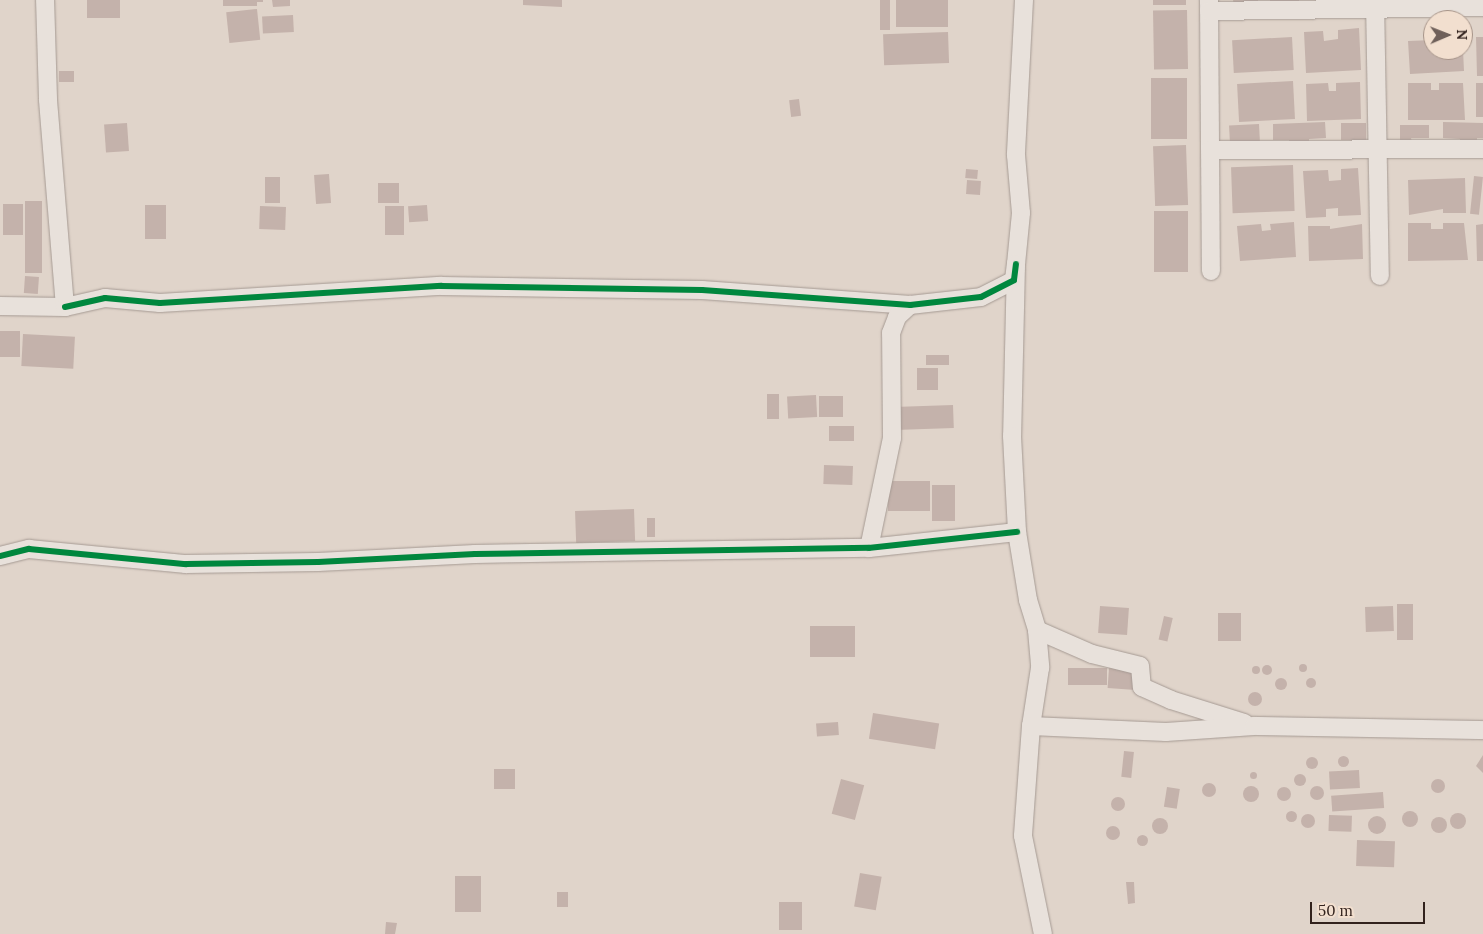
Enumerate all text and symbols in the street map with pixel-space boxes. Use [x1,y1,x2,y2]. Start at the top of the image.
north arrow [1423,10,1473,60]
text: N [1453,29,1471,40]
scale bar [1313,892,1428,924]
text: 50 m [1318,901,1353,920]

